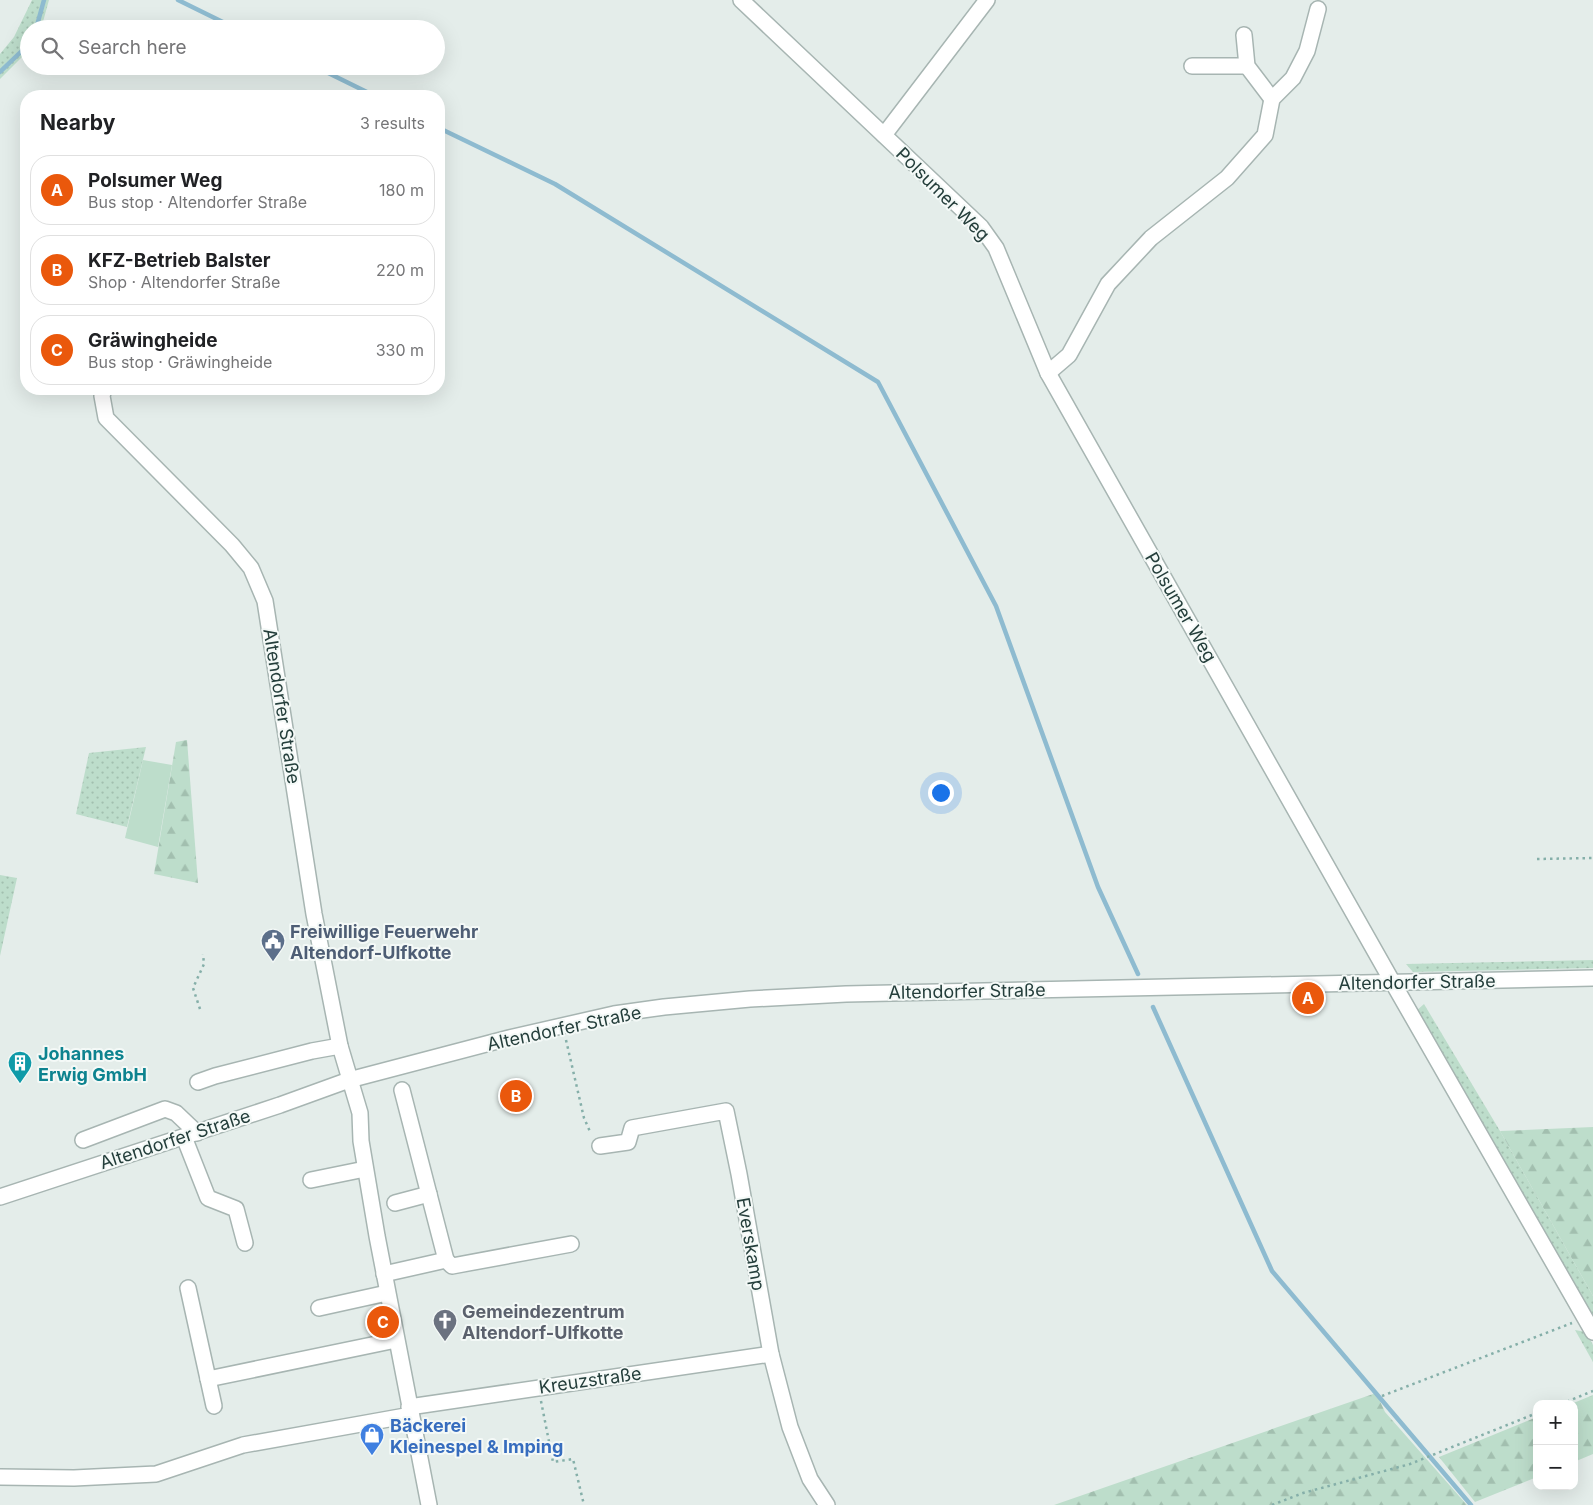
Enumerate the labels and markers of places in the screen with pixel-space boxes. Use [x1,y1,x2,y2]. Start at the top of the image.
place label: Freiwillige Feuerwehr Altendorf-Ulfkotte [290,921,478,963]
public building icon: Freiwillige Feuerwehr Altendorf-Ulfkotte [260,928,286,962]
pin: A [1292,979,1324,1017]
place label: Johannes Erwig GmbH [38,1043,147,1085]
building icon: Johannes Erwig GmbH [7,1050,33,1084]
pin: B [500,1077,532,1115]
place label: Gemeindezentrum Altendorf-Ulfkotte [462,1301,625,1343]
pin: C [367,1303,399,1341]
church icon: Gemeindezentrum Altendorf-Ulfkotte [432,1308,458,1342]
place label: Bäckerei Kleinespel & Imping [390,1415,563,1457]
shop icon: Bäckerei Kleinespel & Imping [359,1422,385,1456]

